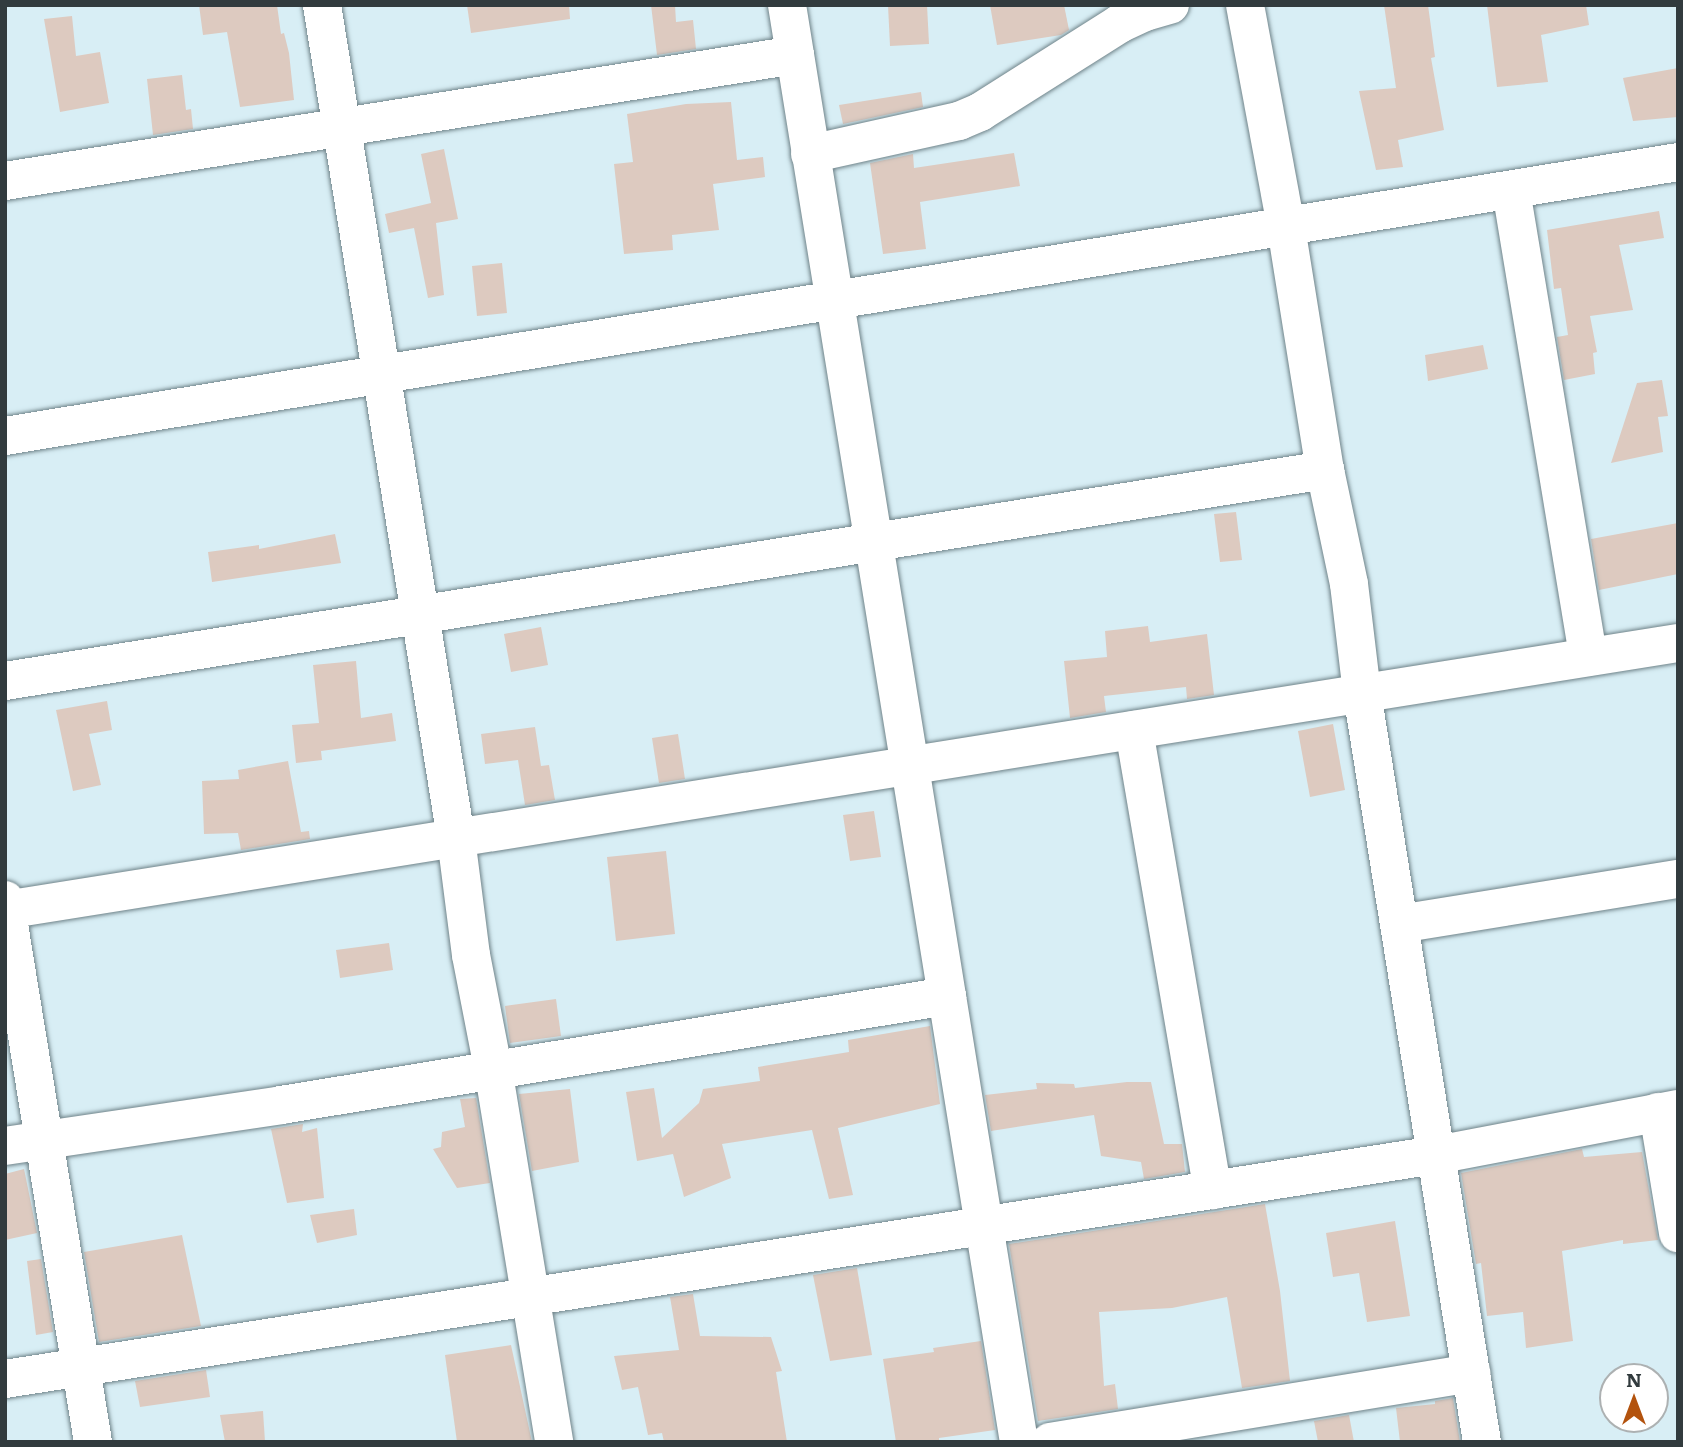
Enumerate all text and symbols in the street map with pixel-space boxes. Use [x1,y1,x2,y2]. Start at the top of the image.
north arrow [1599,1363,1669,1433]
text: N [1626,1365,1642,1393]

